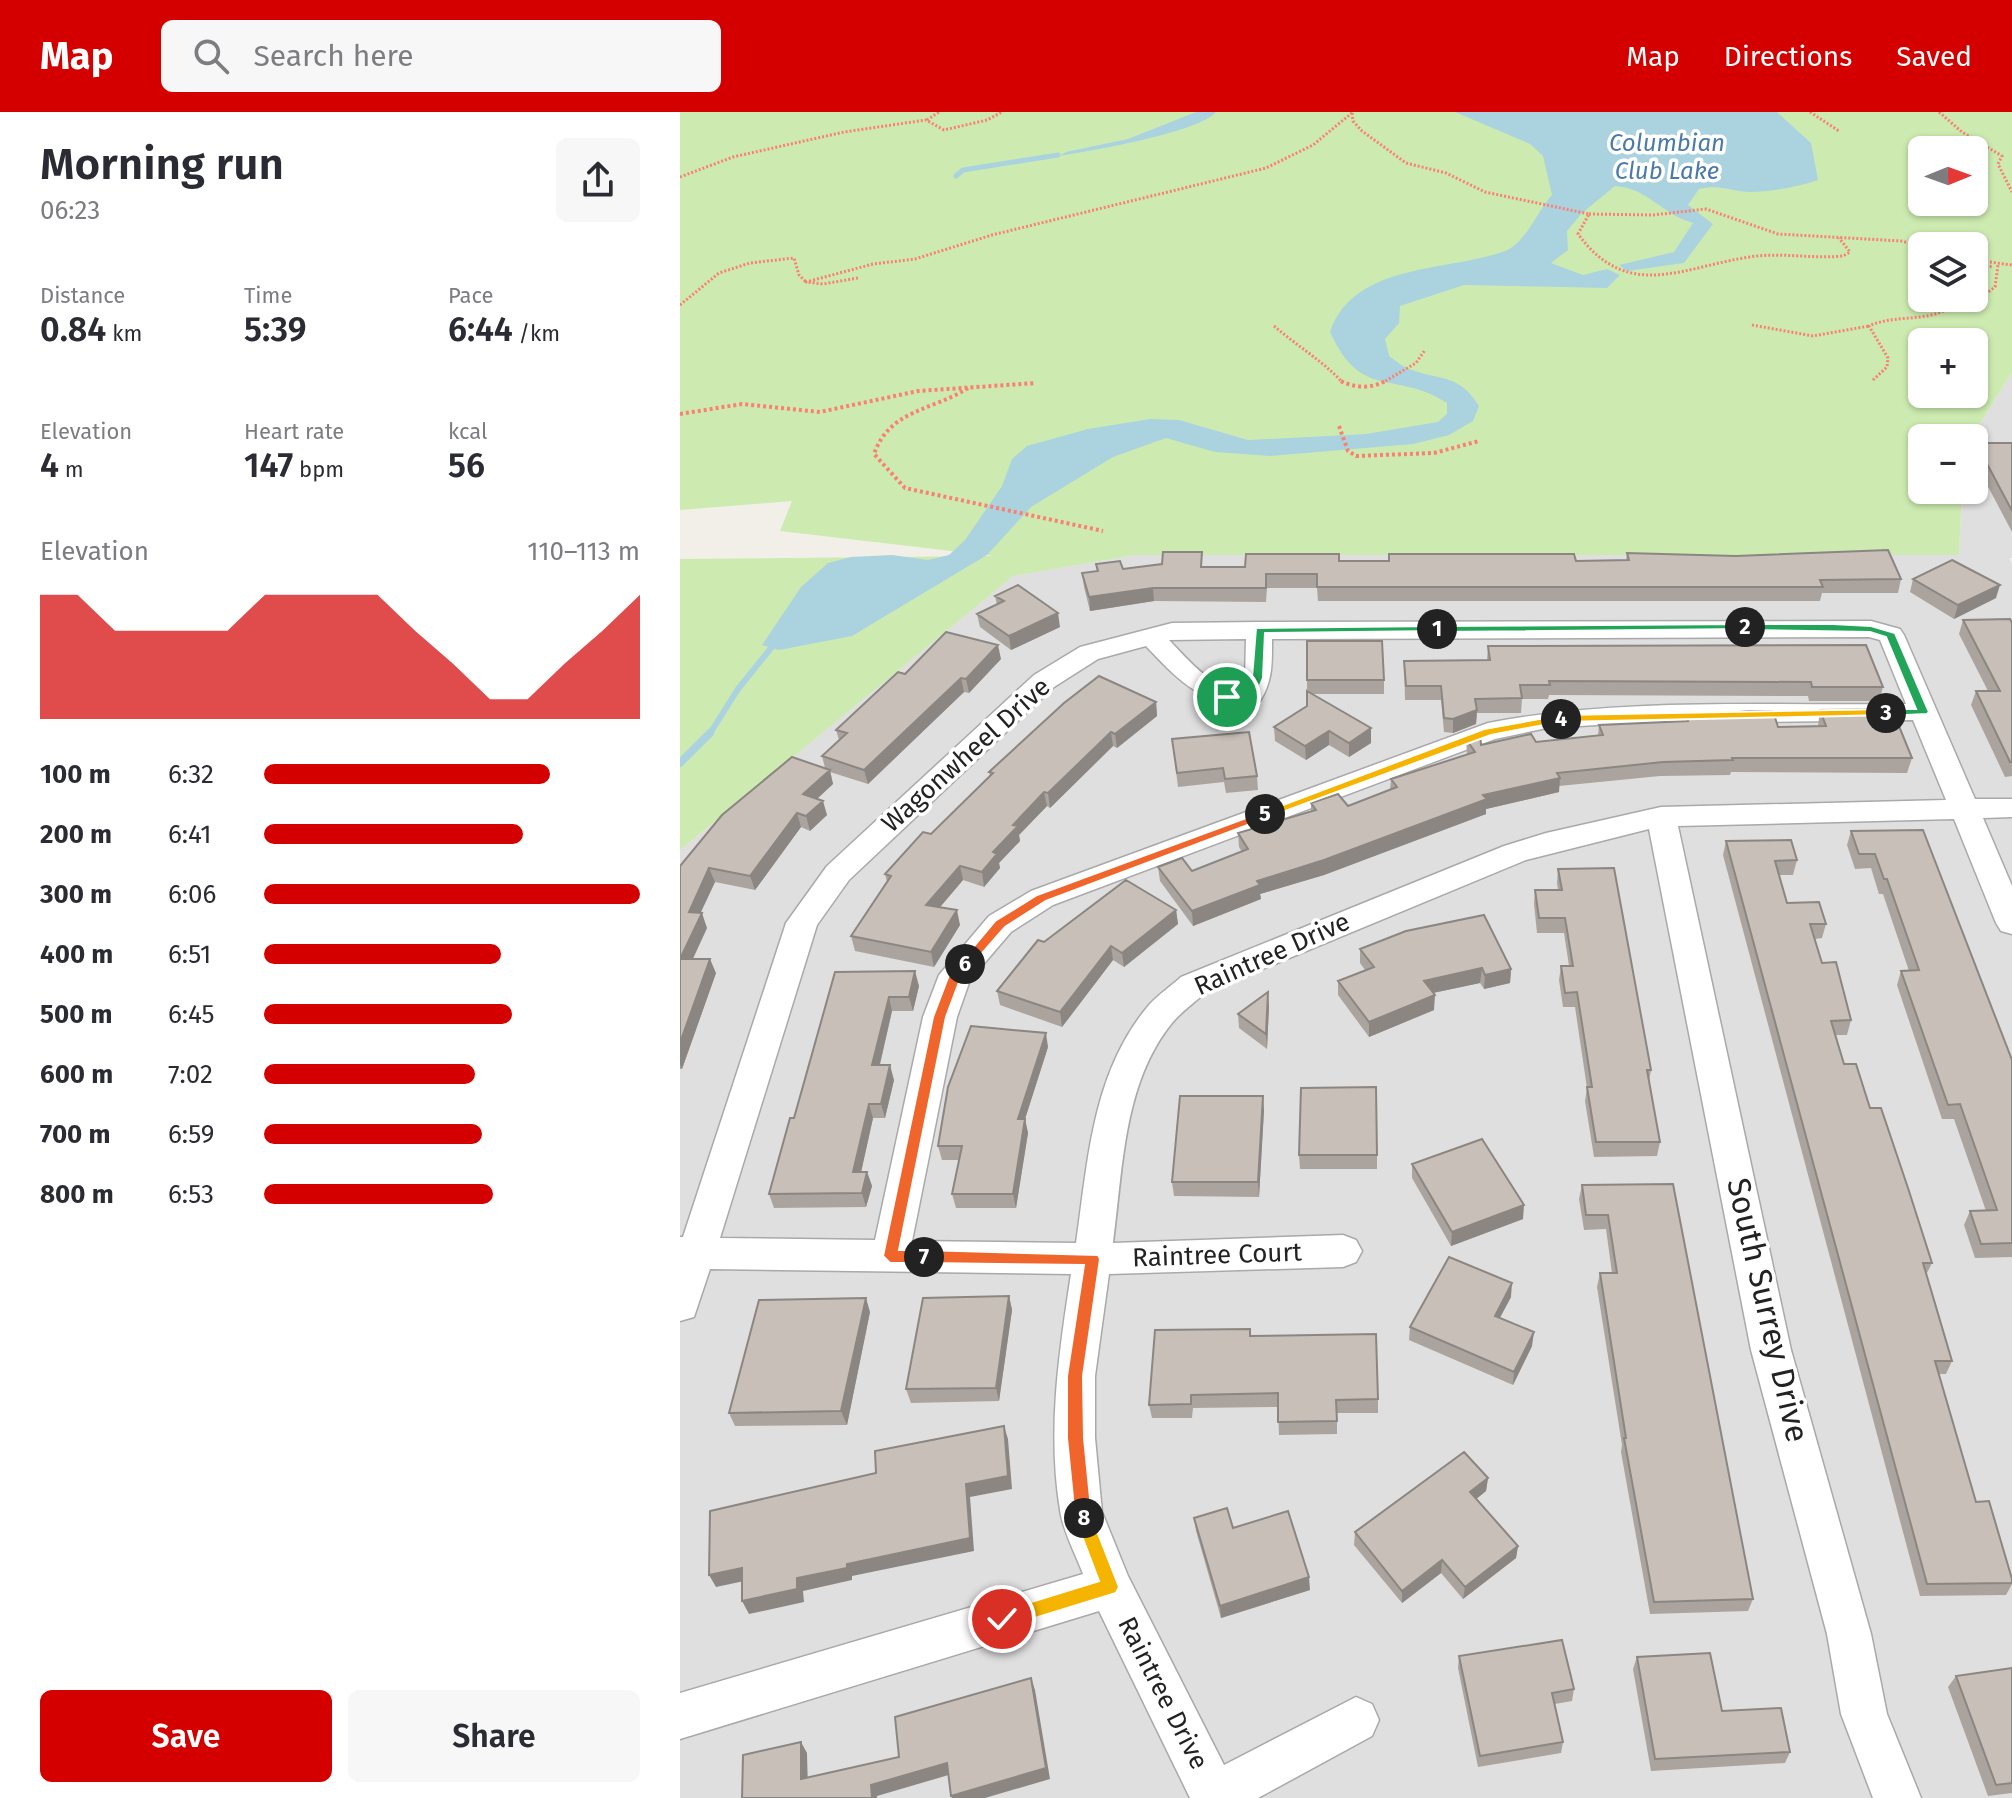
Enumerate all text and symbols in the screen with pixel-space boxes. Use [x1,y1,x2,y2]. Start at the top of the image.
search box [161,20,721,92]
text: Map [40,33,113,79]
icon: search [189,34,233,78]
text: Search here [253,38,414,74]
text: Map [1626,40,1680,73]
text: Directions [1724,40,1852,73]
text: Saved [1896,40,1972,73]
water label: Columbian Club Lake [1609,129,1725,185]
north arrow [1908,136,1988,216]
map controls [1908,136,1988,504]
text: Morning run [40,138,284,191]
button: share [556,138,640,222]
text: 06:23 [40,195,100,226]
button: layers [1908,232,1988,312]
text: Distance [40,282,125,309]
text: Time [244,282,292,309]
text: Pace [448,282,494,309]
text: 0.84 [40,309,106,350]
text: 5:39 [244,309,306,350]
text: 6:44 [448,309,513,350]
text: km [106,320,142,347]
text: /km [513,320,560,347]
button: + [1908,328,1988,408]
text: Elevation [40,418,132,445]
text: Heart rate [244,418,344,445]
text: kcal [448,418,488,445]
button: − [1908,424,1988,504]
text: 4 [40,445,59,486]
text: 147 [244,445,293,486]
text: 56 [448,445,485,486]
text: m [59,456,84,483]
text: bpm [293,456,344,483]
text: Elevation [40,536,149,567]
text: 110–113 m [527,536,640,567]
pin: 2 [1725,607,1765,647]
pin: 1 [1417,609,1457,649]
text: 2 [1739,613,1751,640]
text: 1 [1432,615,1442,642]
pin [1193,663,1261,731]
street label: Wagonwheel Drive [875,671,1057,839]
icon: arrive [1205,675,1249,719]
pin: 3 [1866,693,1906,733]
pin: 4 [1541,699,1581,739]
text: 3 [1880,699,1892,726]
text: 4 [1555,705,1567,732]
text: 100 m [40,759,111,790]
text: 6:32 [168,759,214,790]
pin: 5 [1245,794,1285,834]
text: 5 [1259,800,1271,827]
text: 200 m [40,819,112,850]
text: 6:41 [168,819,212,850]
text: 300 m [40,879,112,910]
text: 6:06 [168,879,216,910]
street label: Raintree Drive [1189,906,1355,1002]
text: 400 m [40,939,113,970]
text: 6:51 [168,939,211,970]
pin: 6 [945,944,985,984]
text: 6 [959,950,971,977]
text: 500 m [40,999,113,1030]
text: 6:45 [168,999,215,1030]
text: 600 m [40,1059,113,1090]
text: 7:02 [168,1059,213,1090]
text: 700 m [40,1119,110,1150]
text: 6:59 [168,1119,215,1150]
street label: South Surrey Drive [1719,1174,1817,1446]
text: 800 m [40,1179,114,1210]
text: 6:53 [168,1179,214,1210]
pin: 7 [904,1237,944,1277]
street label: Raintree Court [1132,1237,1303,1273]
text: 7 [919,1243,929,1270]
pin: 8 [1064,1498,1104,1538]
text: 8 [1078,1504,1090,1531]
pin [968,1585,1036,1653]
icon: check [980,1597,1024,1641]
street label: Raintree Drive [1111,1612,1215,1774]
button: Save [40,1690,332,1782]
button: Share [348,1690,640,1782]

